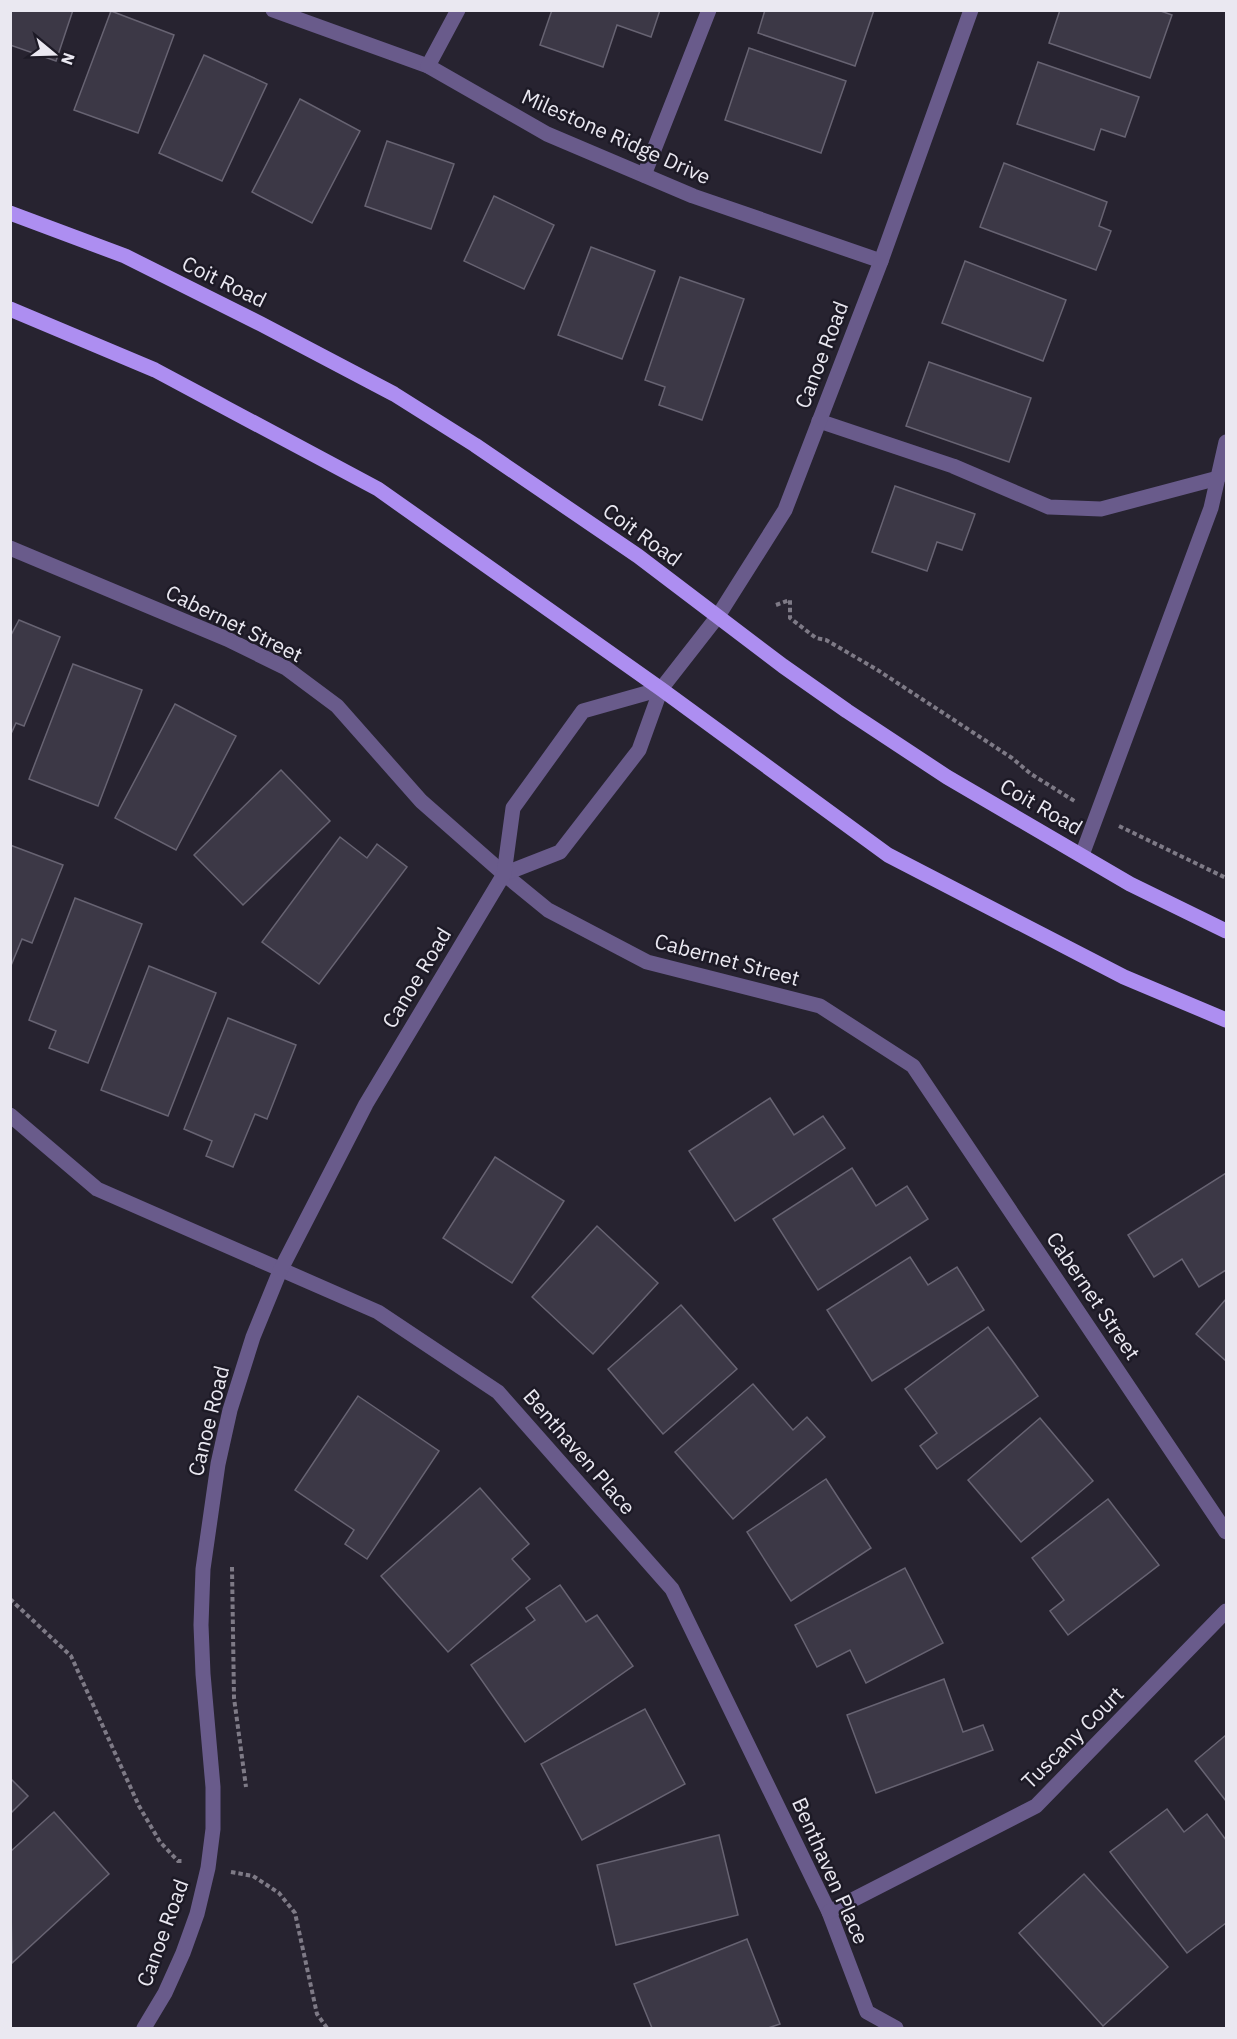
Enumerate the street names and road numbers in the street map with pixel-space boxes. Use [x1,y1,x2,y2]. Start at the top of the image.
street label: Milestone Ridge Drive [517,82,715,190]
street label: Coit Road [178,249,271,314]
street label: Canoe Road [788,297,854,412]
street label: Coit Road [598,496,687,572]
street label: Cabernet Street [161,578,308,668]
street label: Coit Road [995,771,1088,841]
street label: Canoe Road [375,922,457,1033]
street label: Cabernet Street [652,926,803,992]
street label: Cabernet Street [1041,1226,1147,1365]
street label: Canoe Road [181,1363,235,1479]
street label: Benthaven Place [517,1383,642,1520]
street label: Tuscany Court [1015,1680,1130,1795]
street label: Benthaven Place [786,1793,876,1948]
street label: Canoe Road [130,1875,194,1990]

